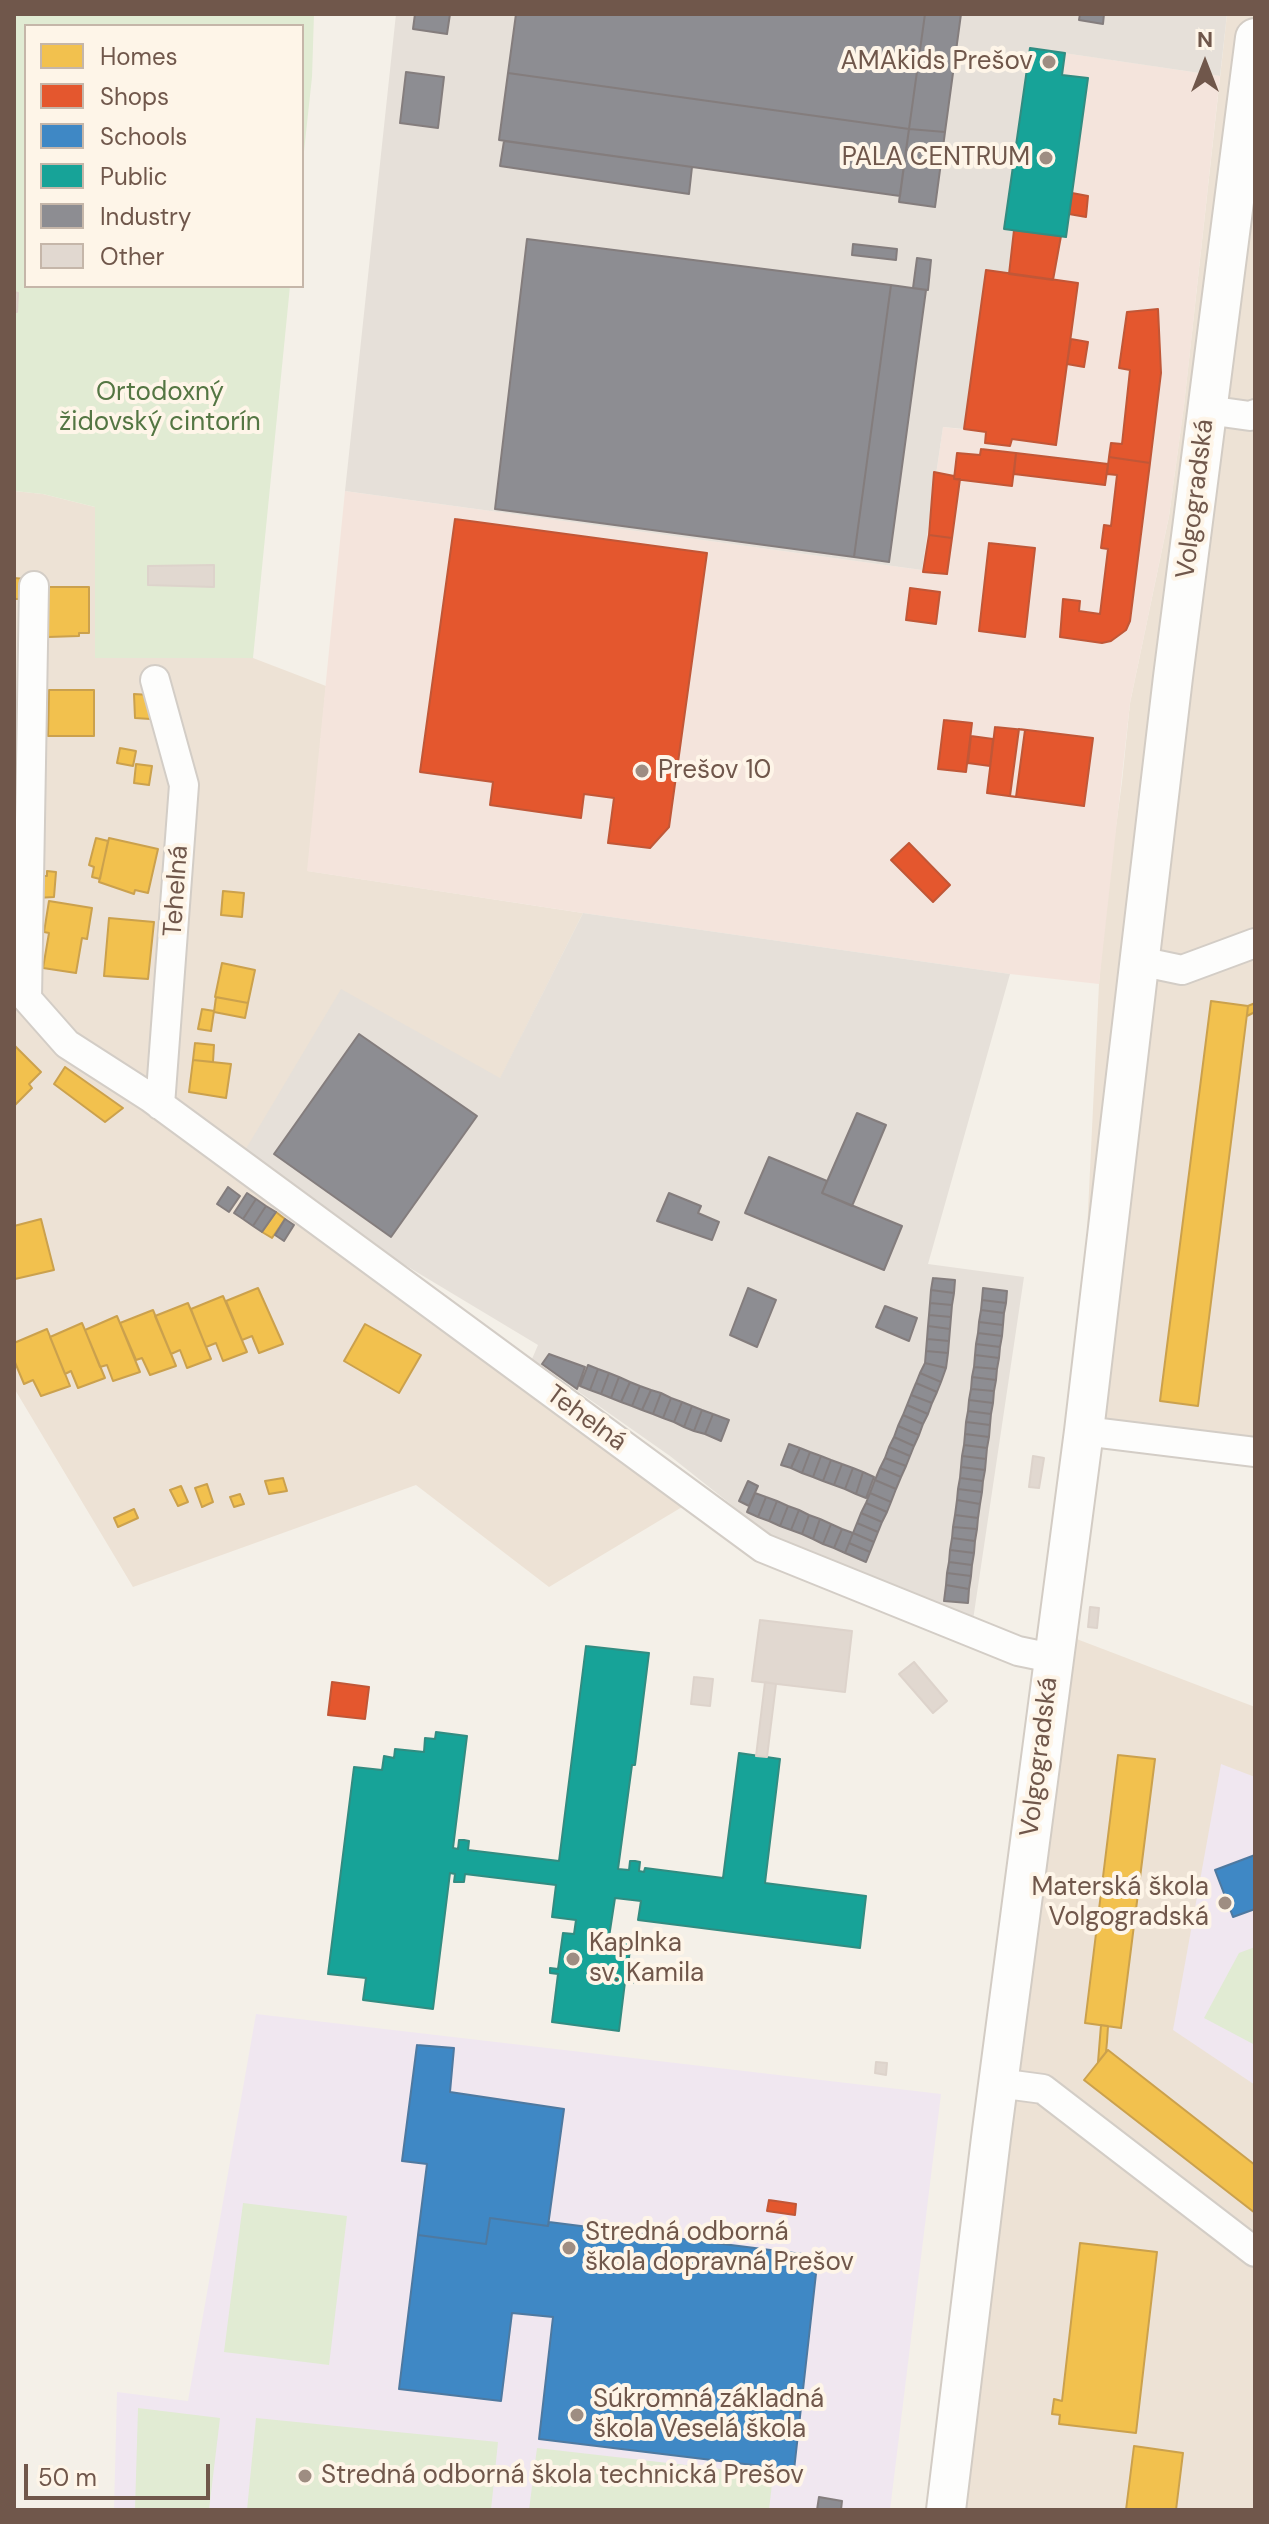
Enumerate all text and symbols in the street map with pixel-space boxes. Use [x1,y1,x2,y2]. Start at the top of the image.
legend [24,24,304,288]
north arrow [1165,24,1245,104]
text: N [1197,25,1213,54]
text: Homes [100,41,178,72]
place label: AMAkids Prešov [840,46,1033,78]
marker: AMAkids Prešov [1040,53,1058,71]
text: Shops [100,81,169,112]
text: Schools [100,121,187,152]
place label: PALA CENTRUM [842,142,1030,174]
marker: PALA CENTRUM [1037,149,1055,167]
text: Public [100,161,168,192]
text: Industry [100,201,191,232]
text: Other [100,241,164,272]
park label: Ortodoxný židovský cintorín [59,377,261,438]
street label: Volgogradská [1171,417,1221,581]
place label: Prešov 10 [658,755,771,787]
marker: Prešov 10 [633,762,651,780]
street label: Tehelná [158,844,196,938]
street label: Tehelná [540,1379,632,1459]
street label: Volgogradská [1015,1675,1065,1839]
place label: Materská škola Volgogradská [1031,1872,1209,1934]
marker: Materská škola Volgogradská [1216,1894,1234,1912]
place label: Kaplnka sv. Kamila [589,1928,704,1990]
marker: Kaplnka sv. Kamila [564,1950,582,1968]
place label: Stredná odborná škola dopravná Prešov [585,2217,854,2278]
marker: Stredná odborná škola dopravná Prešov [560,2239,578,2257]
place label: Súkromná základná škola Veselá škola [593,2384,824,2446]
marker: Súkromná základná škola Veselá škola [568,2406,586,2424]
scale bar [28,2448,214,2498]
place label: Stredná odborná škola technická Prešov [321,2460,804,2492]
text: 50 m [38,2462,97,2493]
marker: Stredná odborná škola technická Prešov [296,2467,314,2485]

